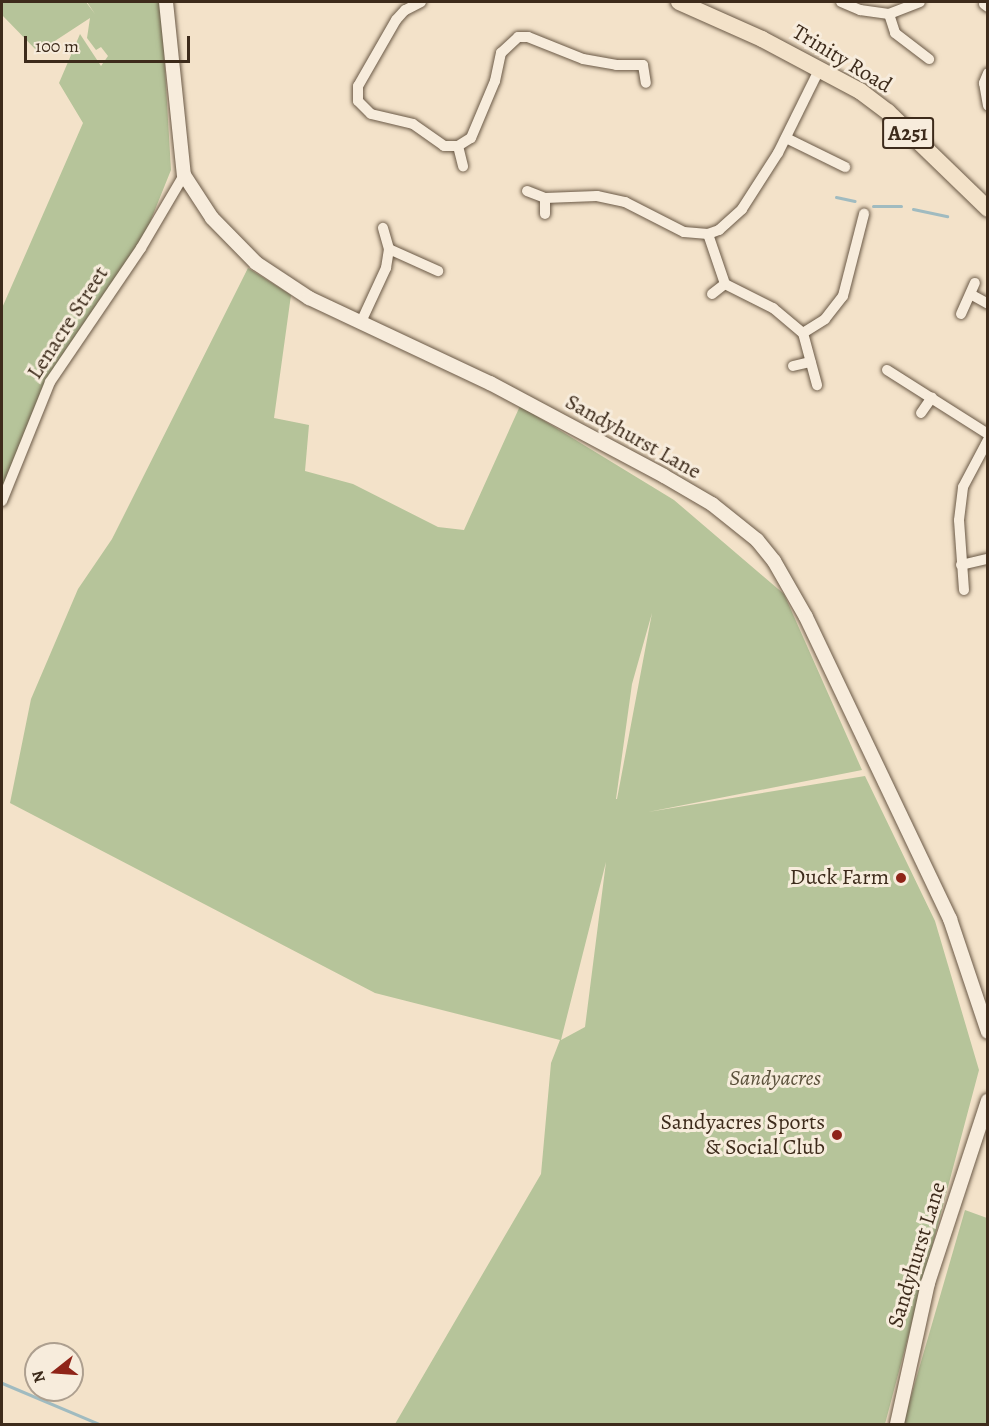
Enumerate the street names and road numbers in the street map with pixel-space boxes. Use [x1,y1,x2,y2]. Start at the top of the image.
street label: Trinity Road [787,19,897,99]
road number: A251 [881,115,935,151]
street label: Lenacre Street [22,262,114,384]
street label: Sandyhurst Lane [561,389,705,485]
street label: Sandyhurst Lane [882,1179,952,1331]

